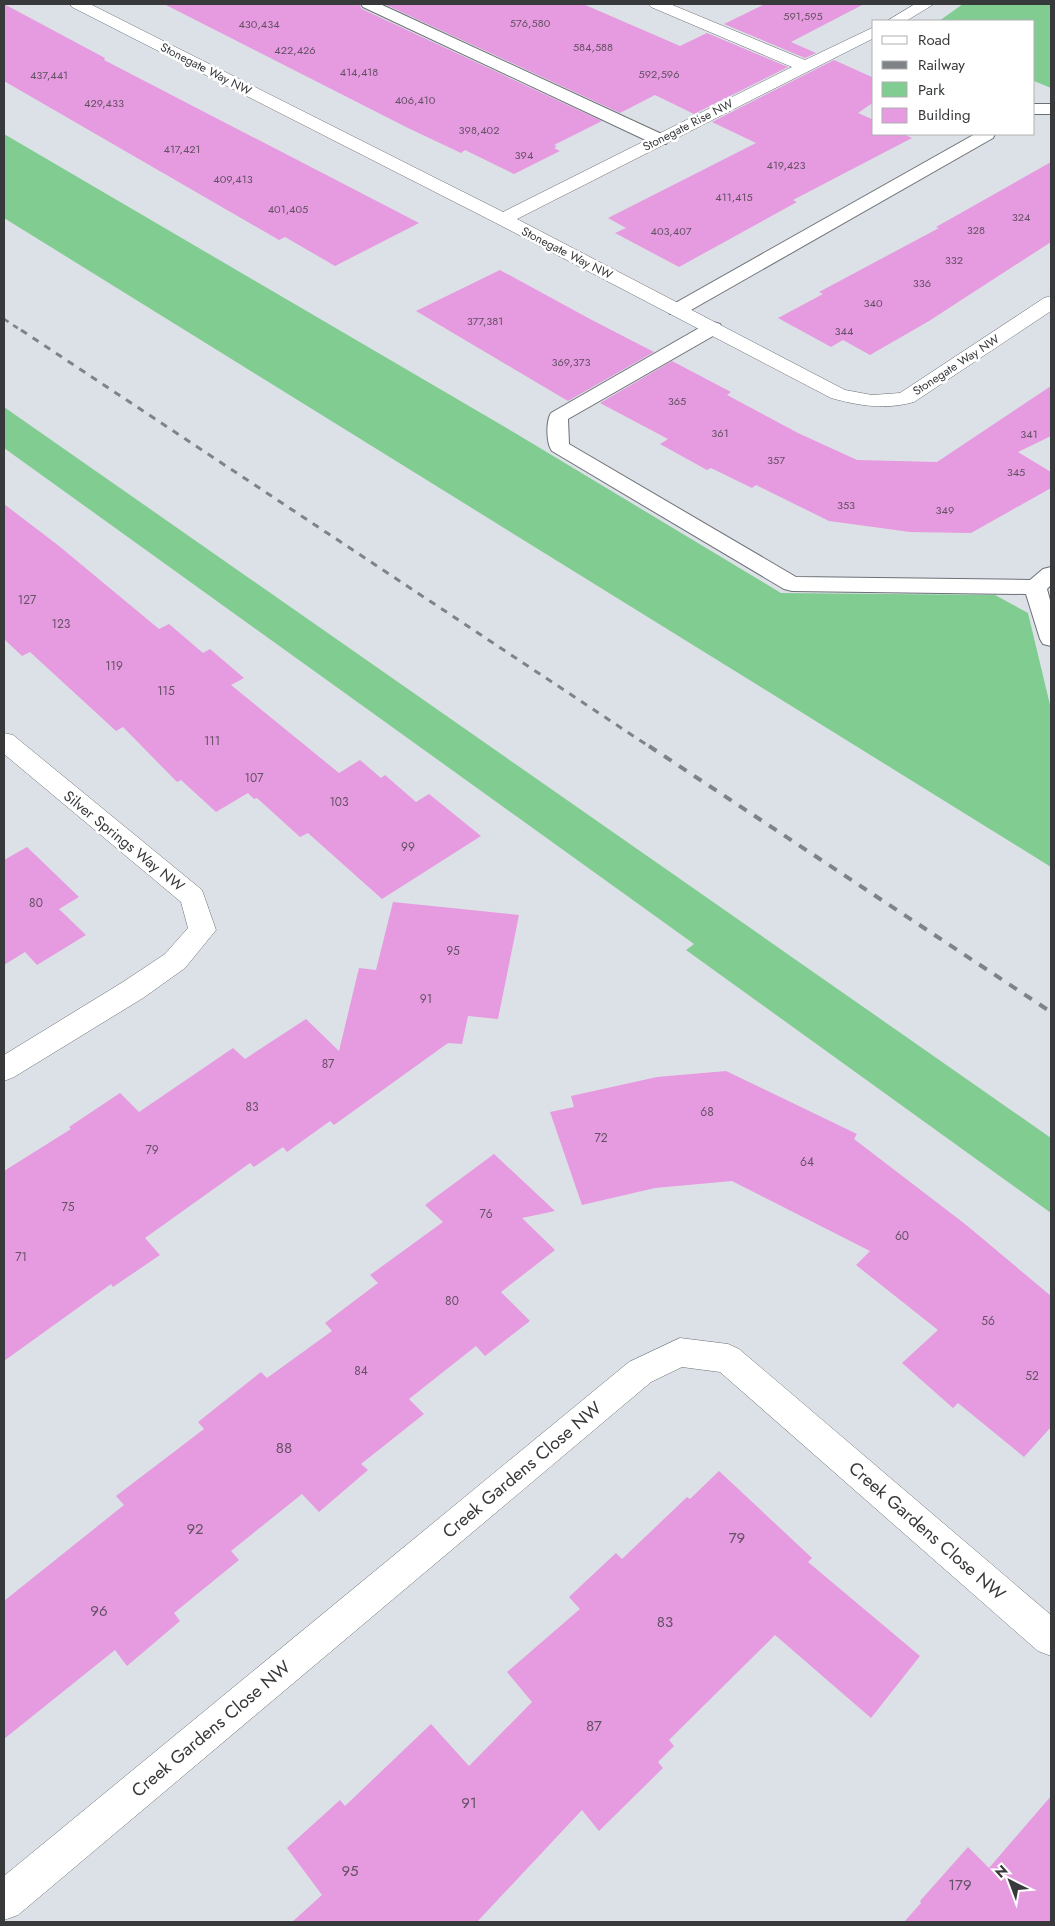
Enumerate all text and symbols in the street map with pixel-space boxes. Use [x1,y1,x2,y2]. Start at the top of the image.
house number: 591,595 [783,8,823,24]
house number: 576,580 [510,15,551,31]
house number: 430,434 [238,16,280,32]
legend [872,20,1035,135]
text: Road [918,29,950,51]
street label: Stonegate Way NW [157,38,255,100]
house number: 584,588 [573,39,613,55]
house number: 422,426 [274,42,316,58]
text: Railway [918,54,965,76]
house number: 414,418 [340,64,378,80]
house number: 592,596 [638,66,680,82]
house number: 437,441 [30,67,68,83]
text: Park [918,79,945,101]
house number: 406,410 [395,92,436,108]
street label: Stonegate Rise NW [640,94,736,156]
house number: 429,433 [84,95,124,111]
text: Building [918,104,970,126]
house number: 398,402 [459,122,499,138]
house number: 417,421 [163,141,201,157]
house number: 394 [515,147,534,163]
house number: 419,423 [767,157,806,173]
house number: 409,413 [213,171,253,187]
house number: 411,415 [715,189,753,205]
house number: 401,405 [268,201,308,217]
house number: 324 [1012,209,1031,225]
street label: Stonegate Way NW [518,222,616,284]
house number: 328 [967,222,985,238]
house number: 403,407 [650,223,692,239]
house number: 332 [945,252,963,268]
house number: 336 [913,275,931,291]
house number: 340 [863,295,883,311]
house number: 377,381 [467,313,503,329]
house number: 344 [835,323,854,339]
street label: Stonegate Way NW [909,330,1003,400]
house number: 369,373 [552,354,590,370]
house number: 365 [668,393,686,409]
house number: 361 [711,425,729,441]
house number: 341 [1020,426,1038,442]
house number: 357 [767,452,785,468]
house number: 345 [1007,464,1025,480]
house number: 353 [837,497,855,513]
house number: 349 [936,502,954,518]
house number: 127 [18,591,37,609]
house number: 123 [52,615,71,633]
house number: 119 [105,657,123,675]
house number: 115 [157,682,175,700]
house number: 111 [204,732,220,750]
house number: 107 [245,769,264,787]
street label: Silver Springs Way NW [59,785,189,897]
house number: 103 [329,793,349,811]
house number: 99 [401,838,415,856]
house number: 80 [29,894,43,912]
house number: 95 [446,942,460,960]
house number: 91 [420,990,432,1008]
house number: 87 [322,1055,335,1073]
house number: 83 [245,1098,259,1116]
house number: 68 [700,1103,714,1121]
house number: 72 [594,1129,608,1147]
house number: 79 [145,1141,159,1159]
house number: 64 [800,1153,814,1171]
house number: 75 [61,1198,75,1216]
house number: 76 [479,1205,493,1223]
house number: 60 [895,1227,909,1245]
house number: 71 [15,1248,27,1266]
house number: 80 [445,1292,459,1310]
house number: 56 [981,1312,995,1330]
house number: 84 [354,1362,368,1380]
house number: 52 [1025,1367,1039,1385]
street label: Creek Gardens Close NW [437,1395,607,1544]
house number: 88 [276,1437,292,1459]
street label: Creek Gardens Close NW [843,1455,1011,1607]
house number: 92 [186,1518,204,1540]
house number: 79 [729,1527,745,1549]
house number: 96 [90,1600,108,1622]
house number: 83 [657,1611,673,1633]
street label: Creek Gardens Close NW [126,1654,296,1803]
house number: 87 [586,1715,602,1737]
house number: 91 [461,1792,477,1814]
north arrow [985,1856,1035,1906]
house number: 95 [341,1860,359,1882]
text: N [990,1860,1012,1882]
house number: 179 [948,1874,972,1896]

